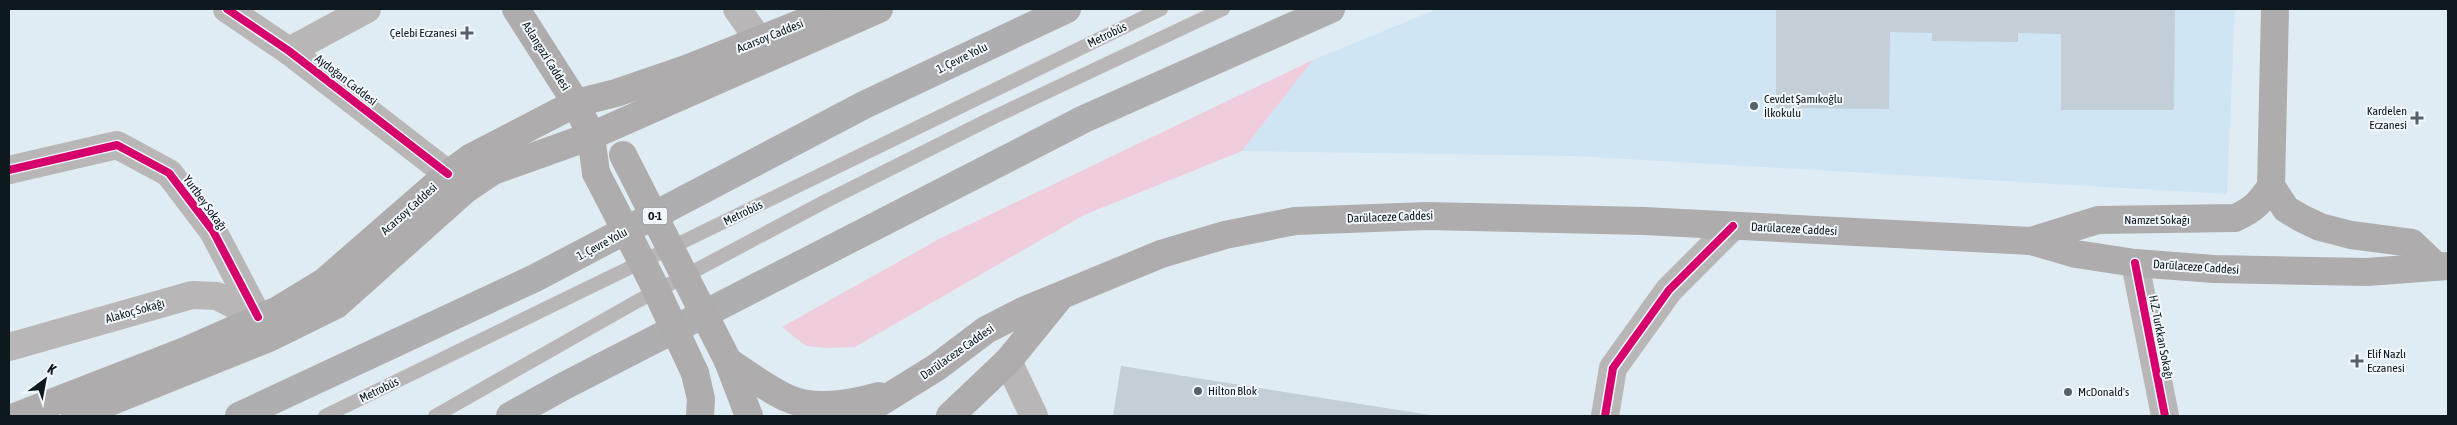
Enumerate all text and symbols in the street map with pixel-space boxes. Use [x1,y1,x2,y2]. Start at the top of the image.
street label: Acarsoy Caddesi [735,16,805,56]
street label: Aslangazi Caddesi [519,19,573,93]
street label: Metrobüs [1085,20,1129,50]
place label: Çelebi Eczanesi [390,26,457,40]
marker: Çelebi Eczanesi [461,27,473,39]
street label: 1. Çevre Yolu [934,40,990,76]
street label: Aydoğan Caddesi [312,51,380,109]
place label: Cevdet Şamıkoğlu İlkokulu [1764,92,1843,120]
marker: Cevdet Şamıkoğlu İlkokulu [1748,100,1760,112]
place label: Kardelen Eczanesi [2367,104,2407,132]
marker: Kardelen Eczanesi [2411,112,2423,124]
street label: Yurtbey Sokağı [180,173,230,233]
street label: Acarsoy Caddesi [378,180,440,238]
street label: Metrobüs [721,198,765,228]
road number: O-1 [642,208,668,225]
street label: Darülaceze Caddesi [1347,208,1433,226]
street label: Namzet Sokağı [2124,213,2190,227]
street label: Darülaceze Caddesi [1750,220,1838,238]
street label: 1. Çevre Yolu [574,225,630,263]
street label: Darülaceze Caddesi [2152,257,2240,277]
street label: H.Z. Turkkan Sokağı [2146,294,2176,380]
street label: Alakoç Sokağı [104,296,166,326]
street label: Darülaceze Caddesi [918,321,996,383]
place label: Elif Nazlı Eczanesi [2367,347,2406,375]
north arrow [20,355,70,405]
marker: Elif Nazlı Eczanesi [2351,355,2363,367]
text: K [45,360,59,378]
street label: Metrobüs [357,375,401,405]
place label: Hilton Blok [1208,384,1258,398]
marker: Hilton Blok [1192,385,1204,397]
place label: McDonald's [2078,385,2129,399]
marker: McDonald's [2062,386,2074,398]

